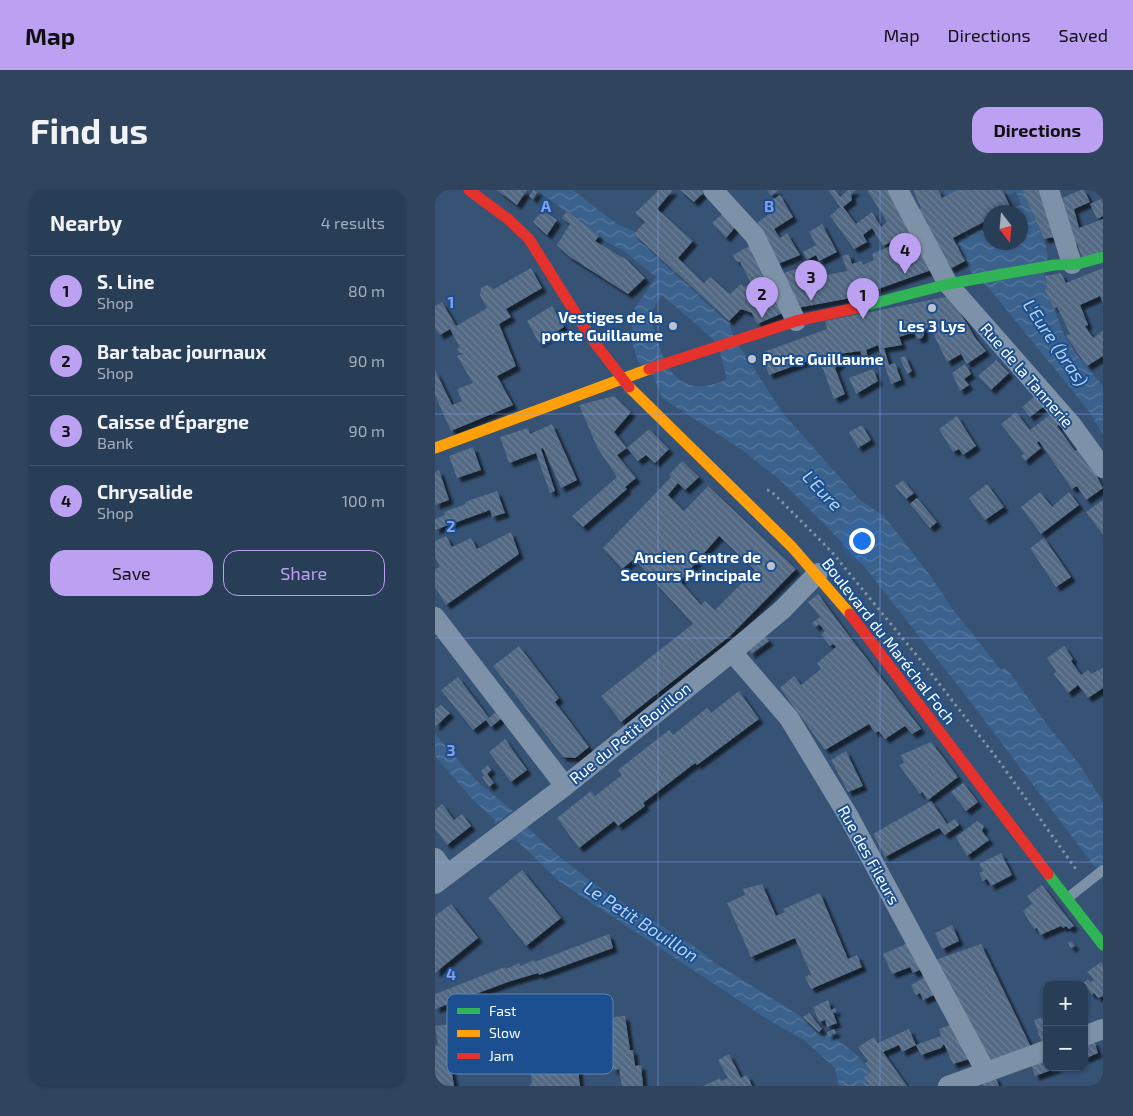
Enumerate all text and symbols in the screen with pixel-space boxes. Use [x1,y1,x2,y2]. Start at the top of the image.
text: Map [25,21,75,50]
text: Map [883,24,920,46]
text: Directions [948,24,1031,46]
text: Saved [1059,24,1108,46]
button: Directions [972,107,1103,153]
text: Find us [30,109,148,151]
text: A [541,196,552,215]
text: B [764,196,774,215]
north arrow [983,205,1028,250]
text: Nearby [50,210,122,235]
text: 4 results [321,213,385,232]
pin: 4 [889,233,921,274]
pin: 3 [795,260,827,301]
text: S. Line [97,270,154,293]
pin: 2 [746,277,778,318]
pin: 1 [847,278,879,319]
text: 1 [63,281,69,300]
text: 80 m [348,281,385,300]
text: 1 [448,292,454,311]
text: Shop [97,293,134,312]
water label: L'Eure (bras) [1019,295,1093,391]
marker: Les 3 Lys [926,302,938,314]
place label: Vestiges de la porte Guillaume [542,307,663,344]
place label: Les 3 Lys [898,316,966,336]
street label: Rue de la Tannerie [977,319,1078,431]
marker: Vestiges de la porte Guillaume [667,320,679,332]
text: Bar tabac journaux [97,340,266,363]
place label: Porte Guillaume [762,349,884,368]
text: 2 [61,351,71,370]
text: 90 m [349,351,385,370]
marker: Porte Guillaume [746,353,758,365]
text: Shop [97,363,134,382]
text: Caisse d'Épargne [97,410,249,433]
text: 3 [61,421,71,440]
text: 90 m [349,421,385,440]
text: Bank [97,433,133,452]
water label: L'Eure [798,465,848,516]
text: Chrysalide [97,480,193,503]
text: 4 [61,491,71,510]
text: 100 m [342,491,385,510]
text: Shop [97,503,134,522]
text: 2 [446,516,456,535]
your location [849,528,875,554]
place label: Ancien Centre de Secours Principale [621,547,761,584]
button: Save [50,550,213,596]
button: Share [223,550,385,596]
street label: Boulevard du Maréchal Foch [819,554,960,728]
marker: Ancien Centre de Secours Principale [765,560,777,572]
street label: Rue du Petit Bouillon [565,678,694,787]
text: 3 [446,740,456,759]
street label: Rue des Fileurs [834,802,904,908]
water label: Le Petit Bouillon [580,876,703,966]
text: 4 [446,964,456,983]
map controls [1043,981,1088,1071]
button: + [1043,981,1088,1026]
legend [447,994,613,1074]
text: Fast [489,1002,516,1019]
text: Slow [489,1024,521,1041]
button: − [1043,1026,1088,1071]
text: Jam [489,1047,514,1064]

